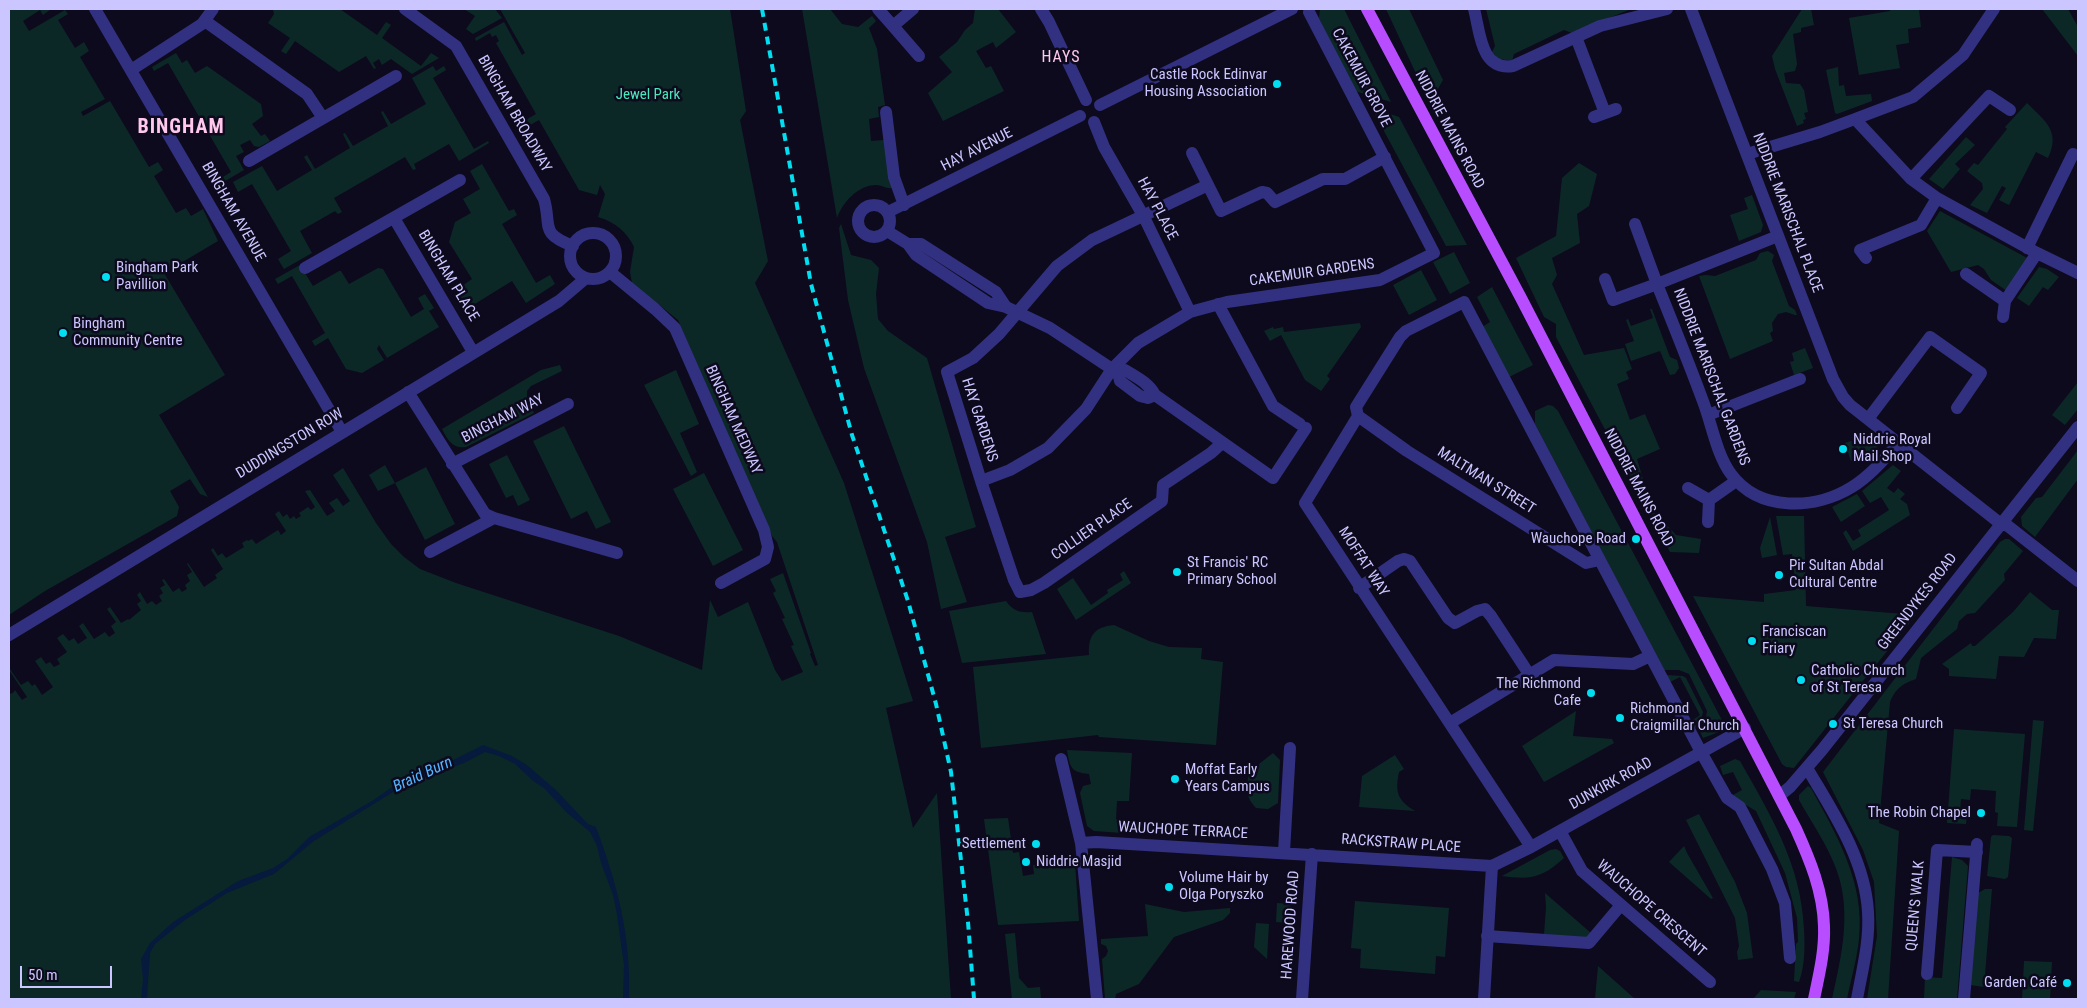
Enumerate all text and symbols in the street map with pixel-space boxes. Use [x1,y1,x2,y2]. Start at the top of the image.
street label: CAKEMUIR GROVE [1327,26,1395,130]
district label: HAYS [1041,48,1081,68]
street label: BINGHAM BROADWAY [473,52,555,176]
place label: Castle Rock Edinvar Housing Association [1144,66,1267,101]
street label: NIDDRIE MAINS ROAD [1410,68,1488,192]
marker: Castle Rock Edinvar Housing Association [1271,78,1283,90]
park label: Jewel Park [616,86,680,104]
district label: BINGHAM [137,116,225,140]
street label: HAY AVENUE [938,124,1016,176]
street label: NIDDRIE MARISCHAL PLACE [1748,131,1826,295]
street label: BINGHAM AVENUE [197,159,269,265]
street label: HAY PLACE [1133,174,1181,244]
street label: BINGHAM PLACE [414,227,482,325]
street label: CAKEMUIR GARDENS [1248,255,1376,291]
place label: Bingham Park Pavillion [116,259,198,294]
marker: Bingham Park Pavillion [100,271,112,283]
street label: NIDDRIE MARISCHAL GARDENS [1669,286,1753,468]
place label: Bingham Community Centre [73,315,182,350]
marker: Bingham Community Centre [57,327,69,339]
street label: BINGHAM MEDWAY [701,363,765,477]
street label: HAY GARDENS [957,376,1001,464]
street label: BINGHAM WAY [459,391,547,447]
street label: DUDDINGSTON ROW [233,405,347,483]
street label: NIDDRIE MAINS ROAD [1599,426,1677,550]
place label: Niddrie Royal Mail Shop [1853,431,1931,466]
marker: Niddrie Royal Mail Shop [1837,443,1849,455]
street label: MALTMAN STREET [1434,444,1538,518]
street label: COLLIER PLACE [1048,496,1136,564]
street label: MOFFAT WAY [1334,524,1392,600]
place label: Wauchope Road [1531,530,1626,548]
marker: Wauchope Road [1630,533,1642,545]
street label: GREENDYKES ROAD [1875,550,1961,654]
place label: St Francis' RC Primary School [1187,554,1277,589]
place label: Pir Sultan Abdal Cultural Centre [1789,557,1884,592]
marker: St Francis' RC Primary School [1171,566,1183,578]
marker: Pir Sultan Abdal Cultural Centre [1773,569,1785,581]
place label: Franciscan Friary [1762,623,1826,658]
marker: Franciscan Friary [1746,635,1758,647]
place label: Catholic Church of St Teresa [1811,662,1905,697]
marker: Catholic Church of St Teresa [1795,674,1807,686]
place label: The Richmond Cafe [1496,675,1581,710]
marker: The Richmond Cafe [1585,687,1597,699]
place label: Richmond Craigmillar Church [1630,700,1739,735]
marker: Richmond Craigmillar Church [1614,712,1626,724]
place label: St Teresa Church [1843,715,1943,733]
marker: St Teresa Church [1827,718,1839,730]
water label: Braid Burn [390,753,456,797]
street label: DUNKIRK ROAD [1566,754,1656,814]
place label: Moffat Early Years Campus [1185,761,1270,796]
marker: Moffat Early Years Campus [1169,773,1181,785]
place label: The Robin Chapel [1868,804,1971,822]
marker: The Robin Chapel [1975,807,1987,819]
street label: WAUCHOPE TERRACE [1118,819,1248,843]
street label: RACKSTRAW PLACE [1341,831,1461,857]
place label: Settlement [962,835,1026,853]
marker: Settlement [1030,838,1042,850]
place label: Niddrie Masjid [1036,853,1122,871]
marker: Niddrie Masjid [1020,856,1032,868]
street label: WAUCHOPE CRESCENT [1593,857,1709,961]
street label: QUEEN'S WALK [1903,860,1929,952]
place label: Volume Hair by Olga Poryszko [1179,869,1269,904]
street label: HAREWOOD ROAD [1278,870,1304,980]
marker: Volume Hair by Olga Poryszko [1163,881,1175,893]
scale bar [22,956,115,988]
text: 50 m [28,966,58,984]
place label: Garden Café [1984,974,2057,992]
marker: Garden Café [2061,977,2073,989]

